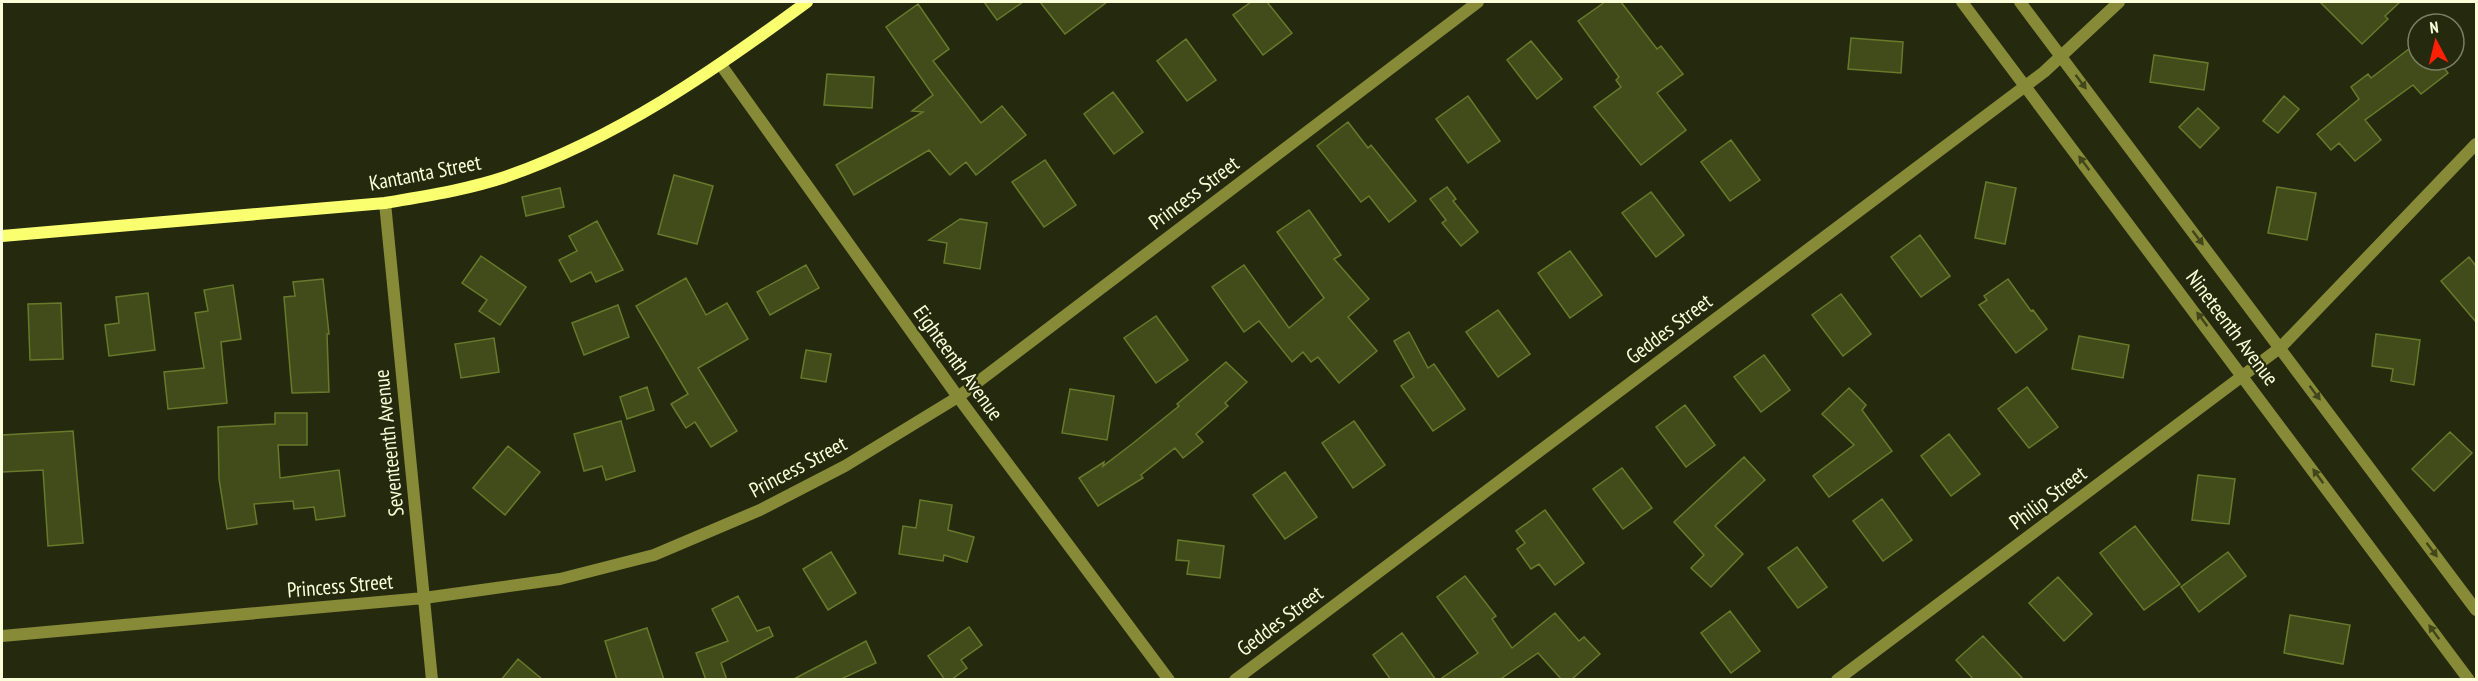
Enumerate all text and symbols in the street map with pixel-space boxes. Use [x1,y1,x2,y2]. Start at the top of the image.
north arrow [2406,12,2466,72]
text: N [2429,17,2440,38]
one-way arrow [2074,74,2086,89]
street label: Kantanta Street [367,148,483,197]
street label: Princess Street [1143,150,1244,235]
one-way arrow [2079,156,2091,171]
one-way arrow [2192,230,2204,245]
street label: Nineteenth Avenue [2180,265,2285,391]
street label: Geddes Street [1620,287,1717,370]
street label: Eighteenth Avenue [908,300,1009,426]
one-way arrow [2196,312,2208,327]
street label: Seventeenth Avenue [367,368,410,518]
one-way arrow [2309,386,2321,401]
street label: Princess Street [744,430,851,503]
street label: Philip Street [2004,460,2092,535]
one-way arrow [2312,468,2324,484]
one-way arrow [2426,541,2438,557]
street label: Princess Street [286,567,394,604]
street label: Geddes Street [1231,579,1328,662]
one-way arrow [2428,625,2440,641]

